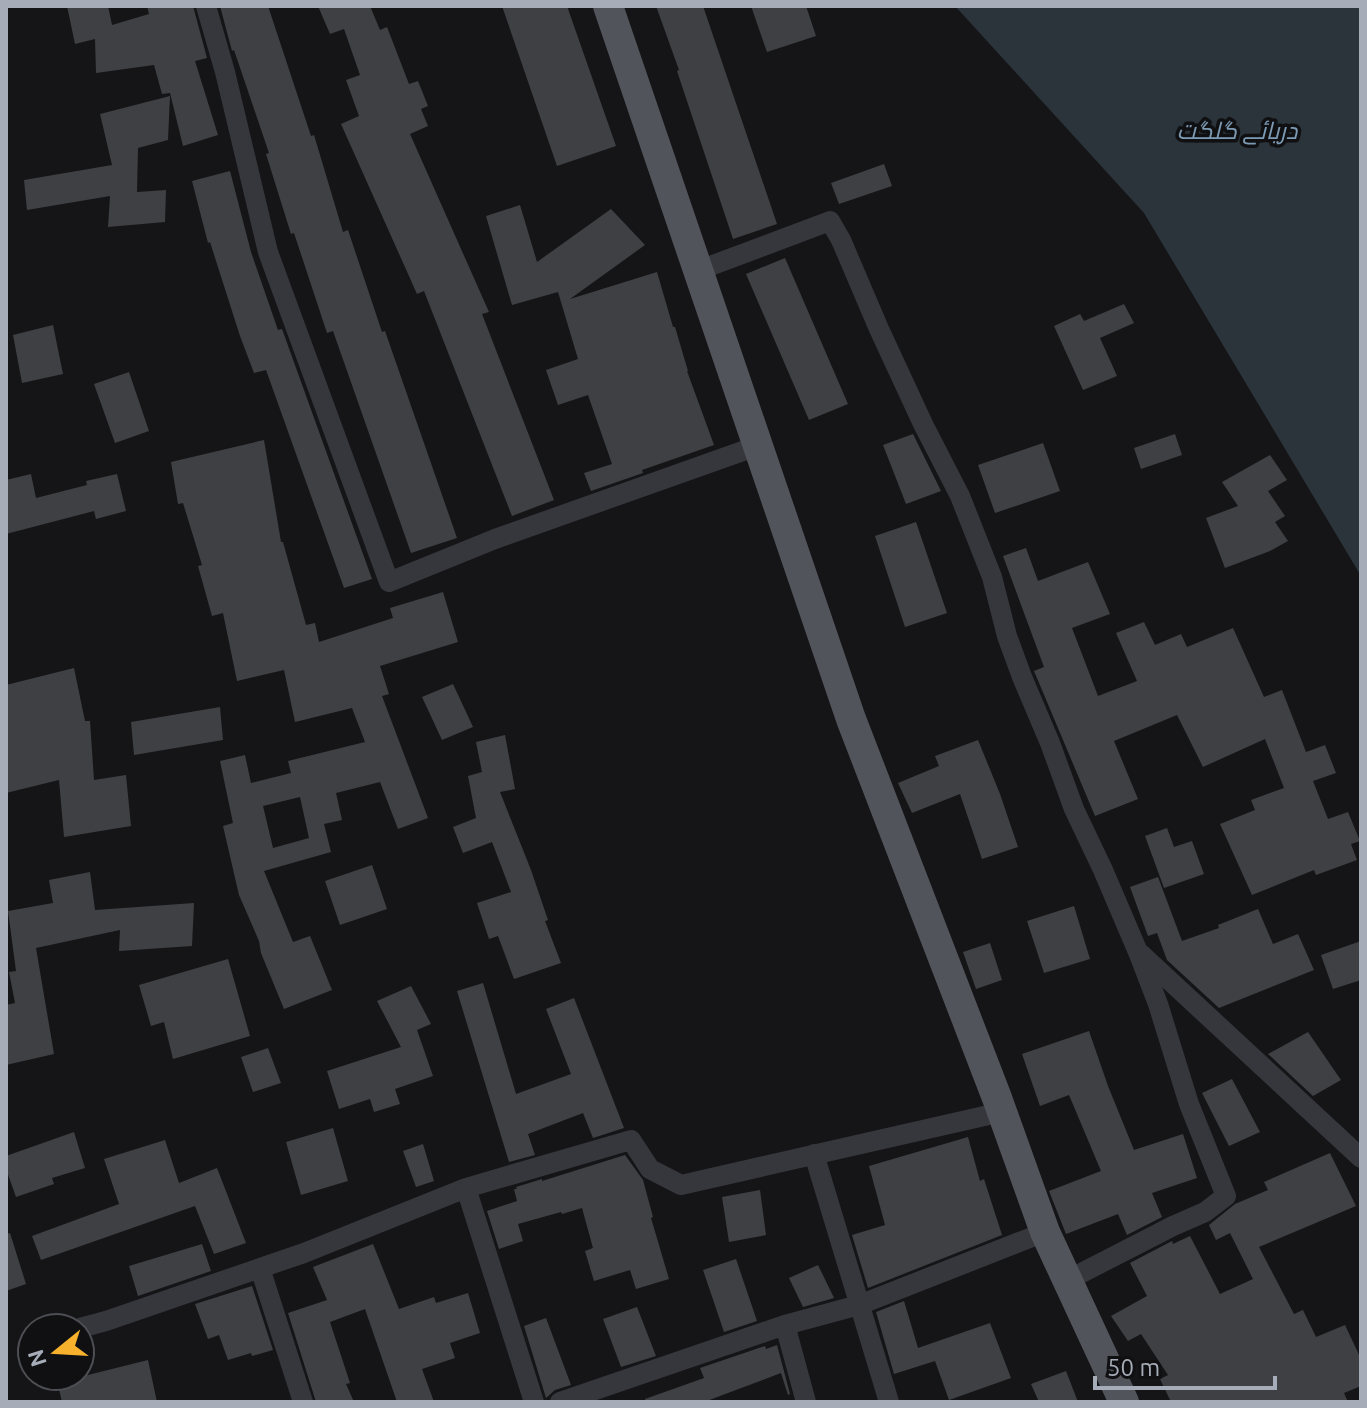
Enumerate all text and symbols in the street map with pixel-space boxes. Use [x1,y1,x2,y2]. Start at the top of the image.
water label: دریائے گلگت [1177,117,1299,145]
north arrow [16,1312,96,1392]
scale bar [1095,1340,1275,1390]
text: N [22,1347,51,1370]
text: 50 m [1107,1354,1160,1381]

